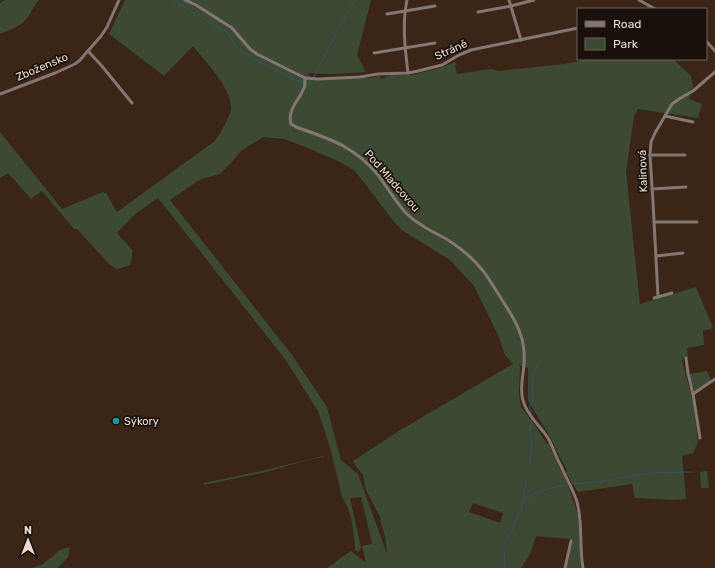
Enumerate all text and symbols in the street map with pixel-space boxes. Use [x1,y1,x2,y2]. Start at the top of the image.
legend [577,8,707,60]
text: Road [613,17,641,31]
street label: Stráně [433,37,469,63]
text: Park [613,37,639,51]
street label: Zbožensko [14,50,70,84]
street label: Pod Mladcovou [362,147,422,215]
street label: Kalinová [636,149,650,193]
place label: Sýkory [124,415,159,428]
marker: Sýkory [111,416,121,426]
north arrow [8,520,48,560]
text: N [24,524,32,537]

